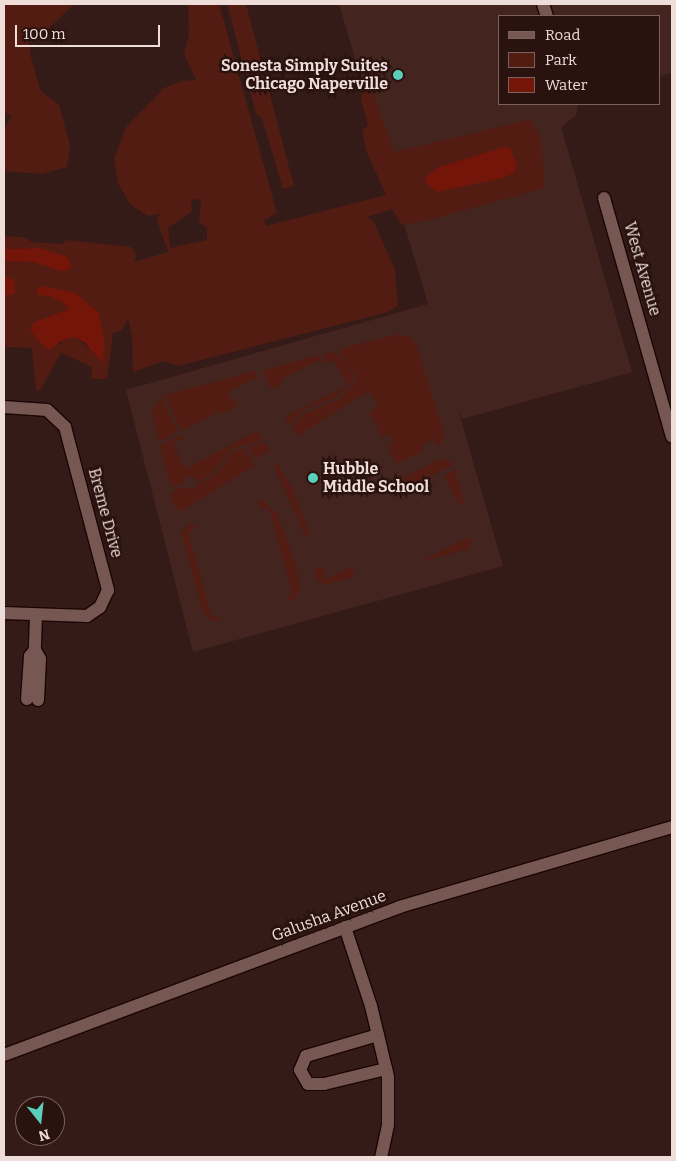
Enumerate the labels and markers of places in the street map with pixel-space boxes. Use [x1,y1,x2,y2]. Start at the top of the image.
place label: Sonesta Simply Suites Chicago Naperville [221,56,388,94]
marker: Sonesta Simply Suites Chicago Naperville [392,69,404,81]
place label: Hubble Middle School [323,459,429,497]
marker: Hubble Middle School [307,472,319,484]

